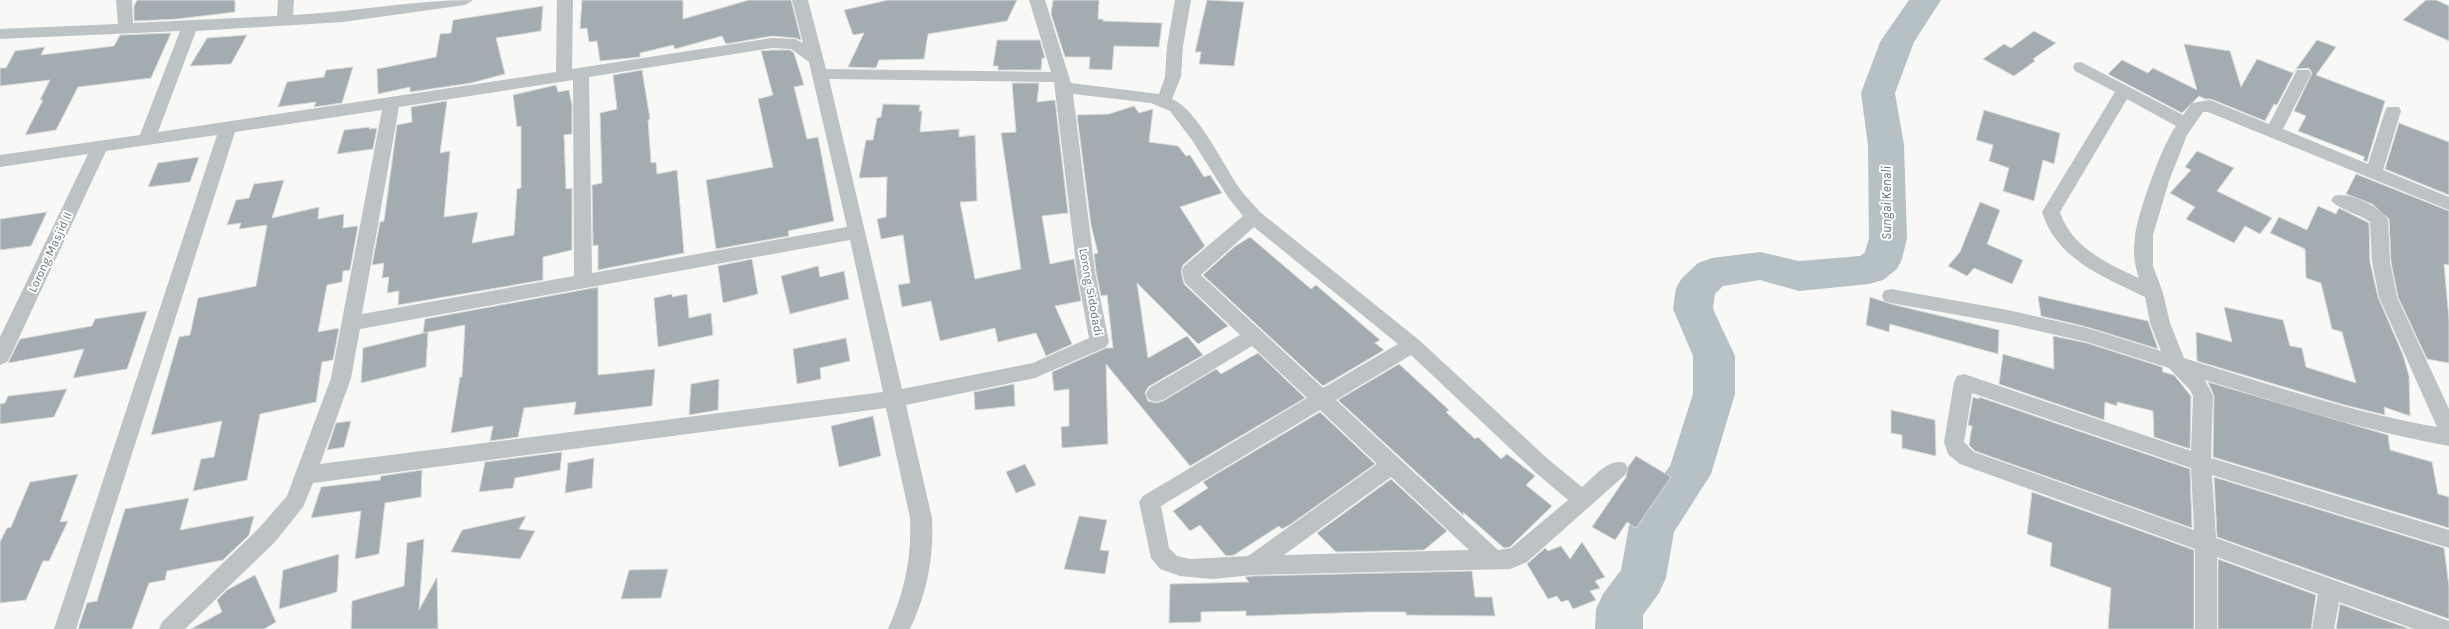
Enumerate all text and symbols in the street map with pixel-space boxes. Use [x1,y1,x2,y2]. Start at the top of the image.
water label: Sungai Kenali [1879,165,1894,240]
street label: Lorong Masjid II [25,210,75,294]
street label: Lorong Sidodadi [1076,247,1106,337]

